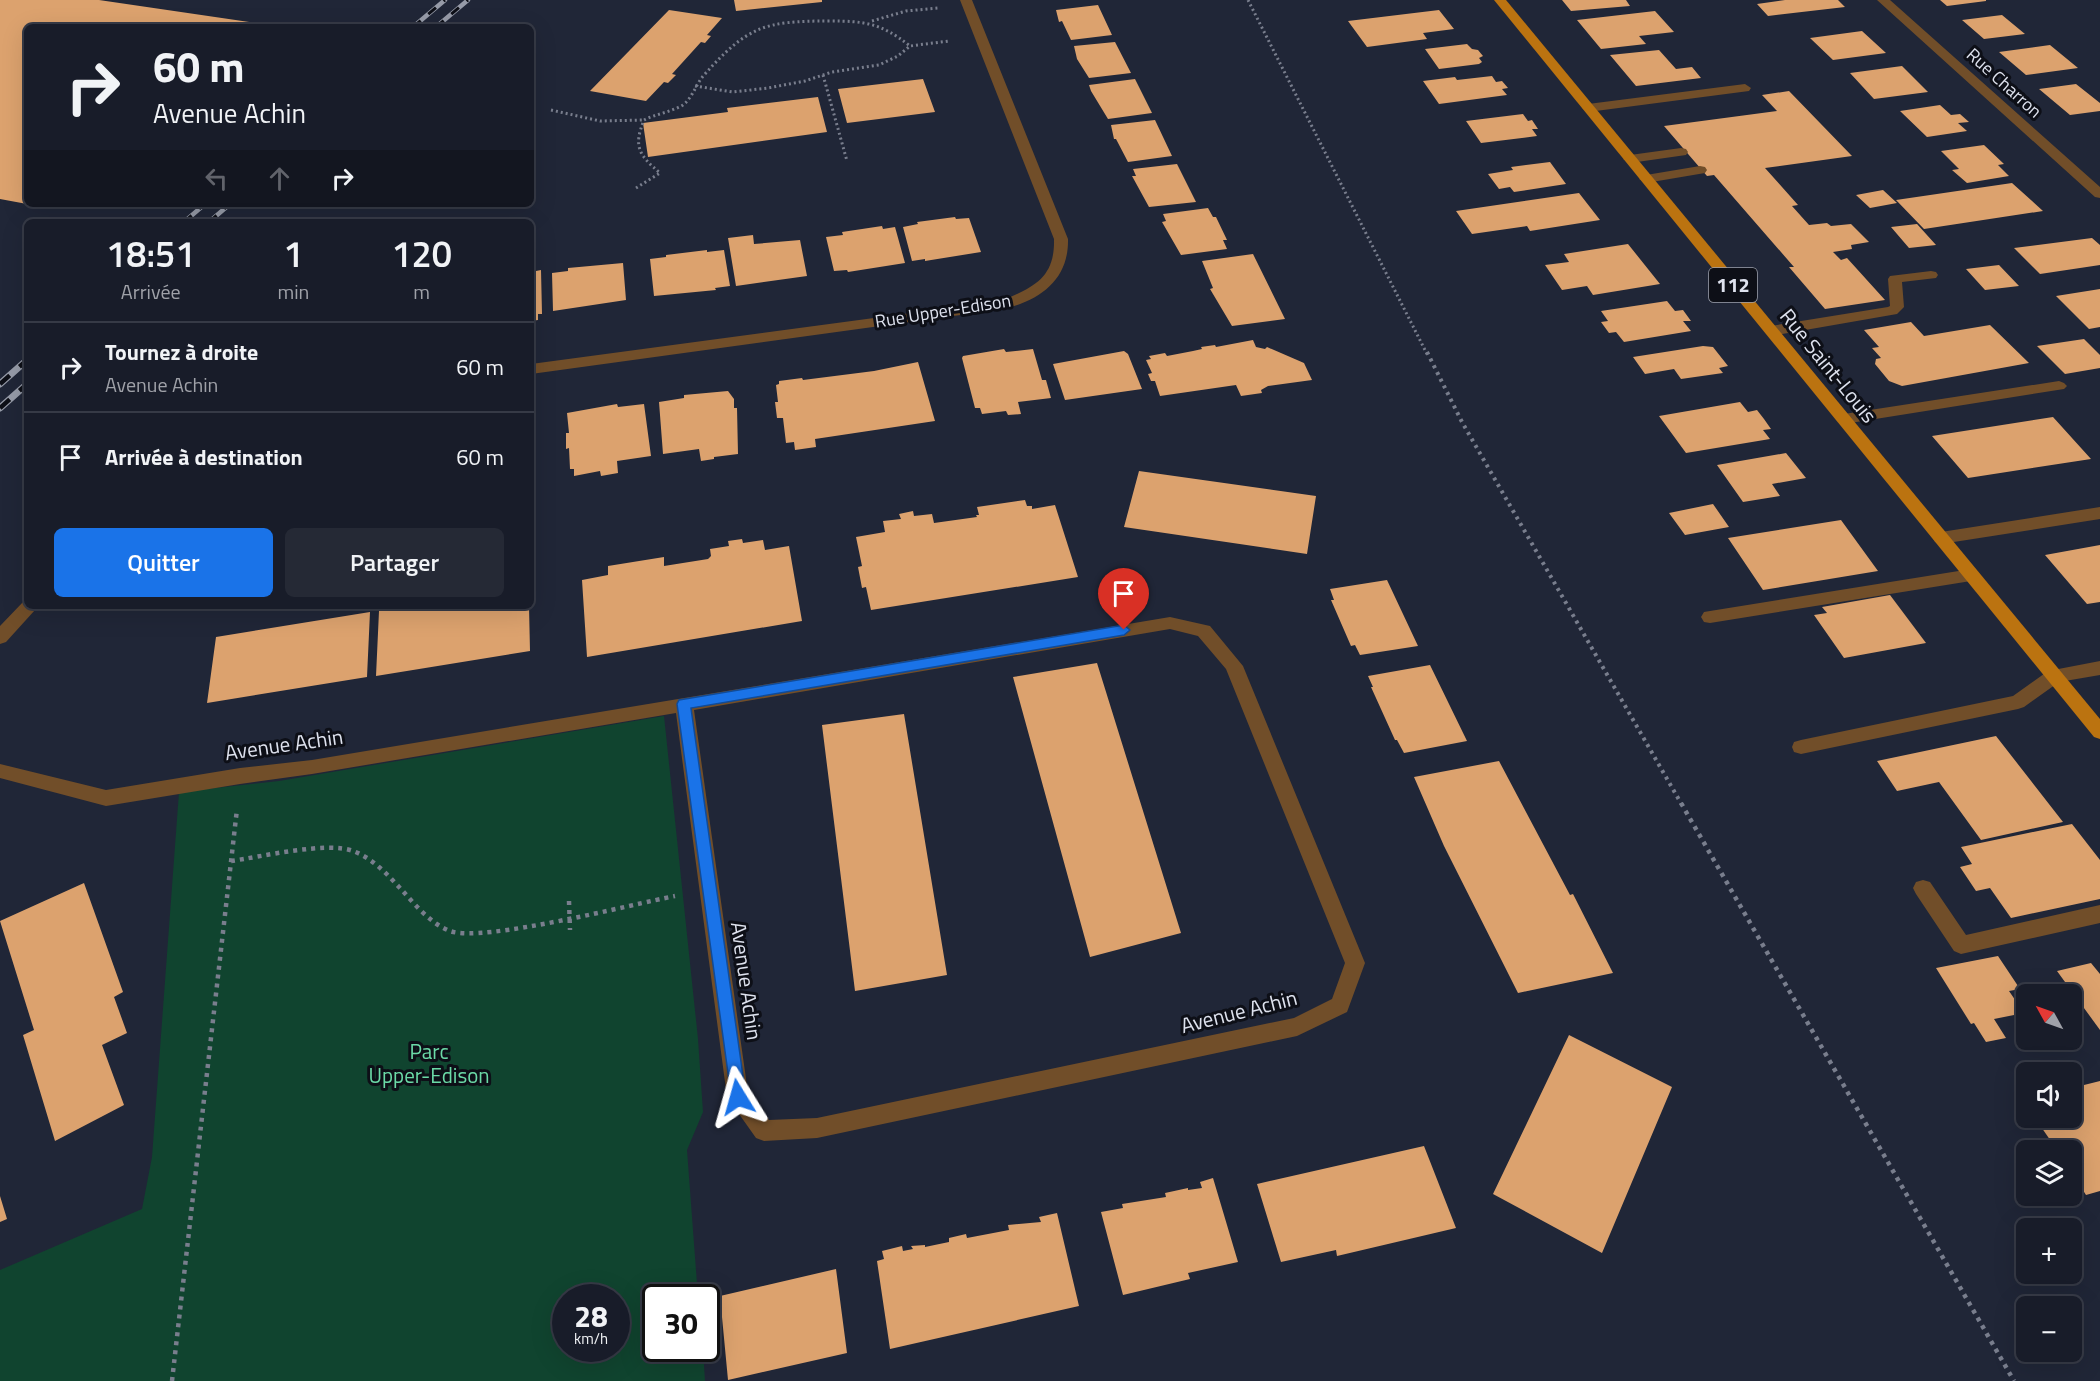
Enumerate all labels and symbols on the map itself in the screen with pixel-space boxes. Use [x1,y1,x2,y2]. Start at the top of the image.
street label: Rue Charron [1961,41,2048,124]
road number: 112 [1709,268,1757,302]
street label: Rue Upper-Edison [873,286,1013,335]
street label: Rue Saint-Louis [1772,301,1885,430]
pin [1098,568,1149,630]
street label: Avenue Achin [223,720,345,768]
street label: Avenue Achin [723,920,771,1042]
street label: Avenue Achin [1177,981,1300,1041]
north arrow [2016,984,2082,1050]
park label: Parc Upper-Edison [368,1035,490,1091]
position arrow [706,1065,770,1129]
speed limit sign: 30 [642,1284,720,1362]

